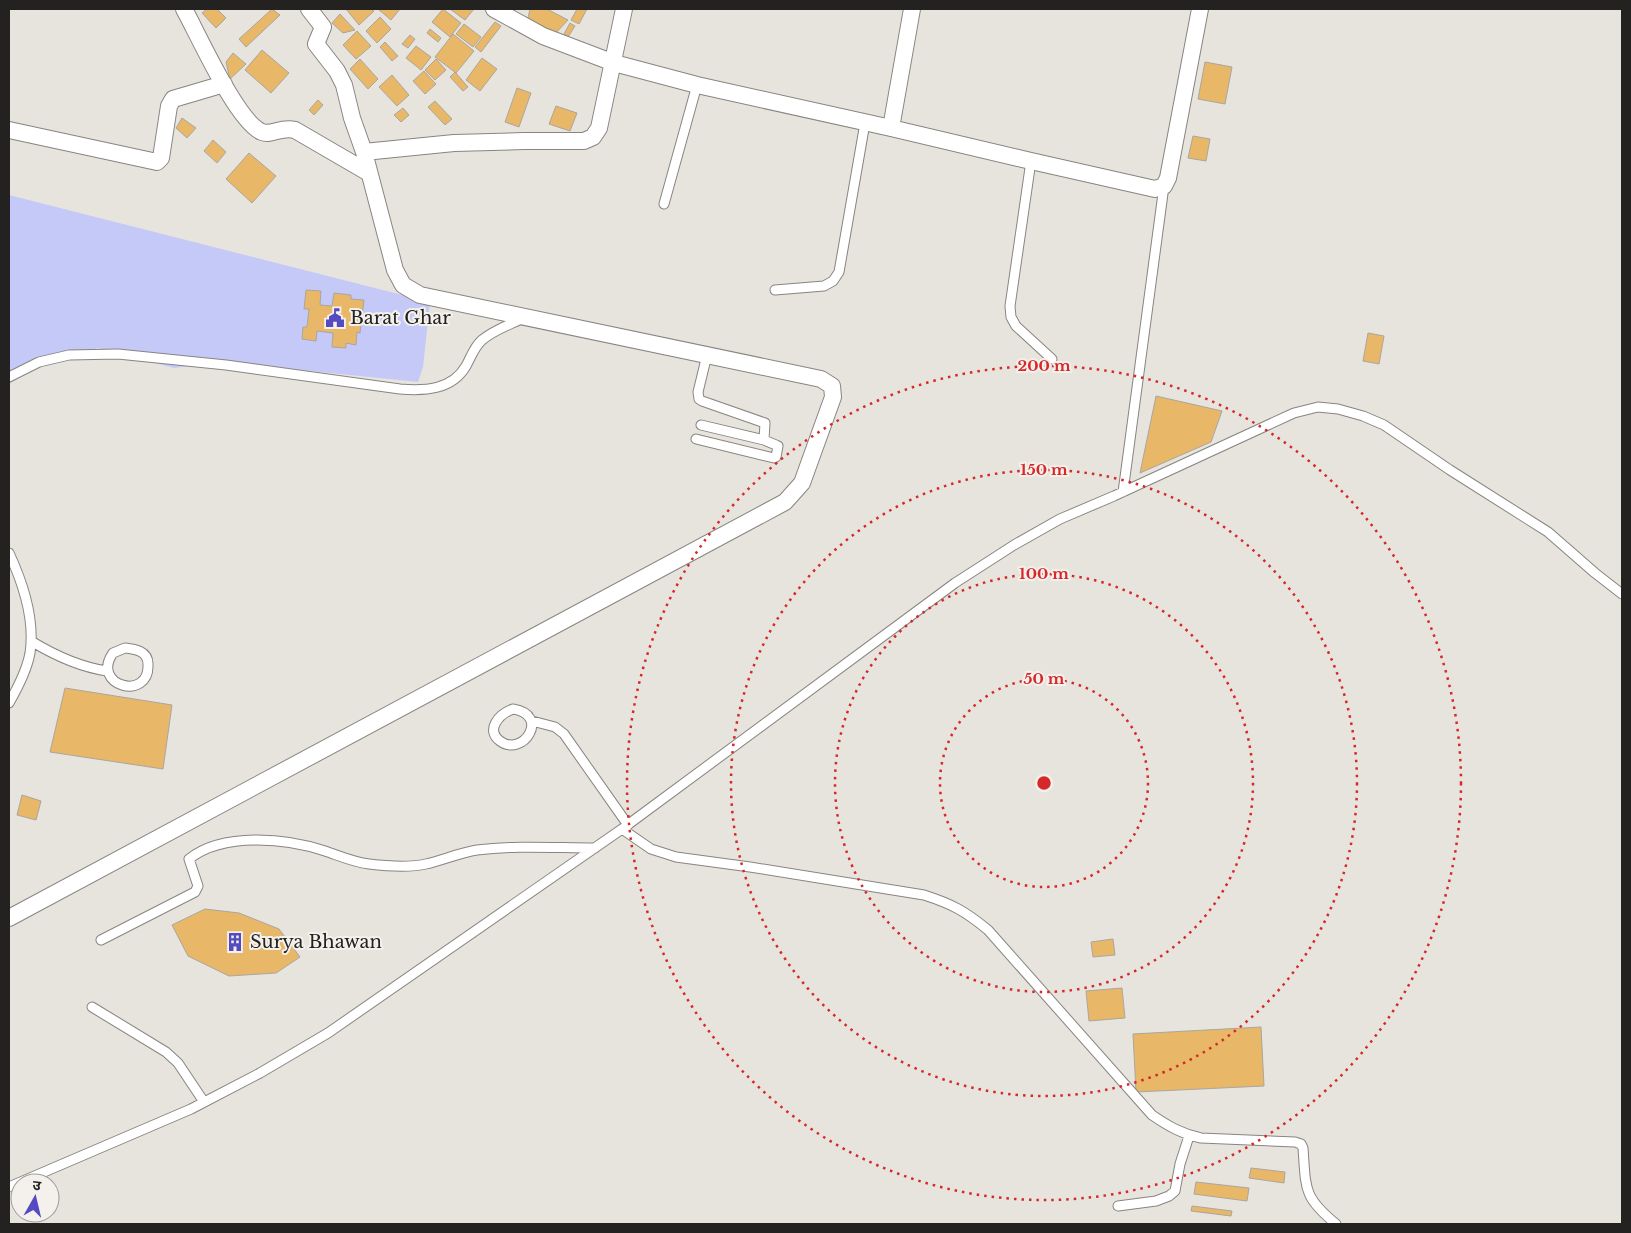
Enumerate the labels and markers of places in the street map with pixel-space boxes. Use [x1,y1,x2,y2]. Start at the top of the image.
public building icon: Barat Ghar [324,307,346,329]
place label: Barat Ghar [350,307,451,329]
centre of rings [1035,774,1053,792]
building icon: Surya Bhawan [224,931,246,953]
place label: Surya Bhawan [250,931,382,953]

